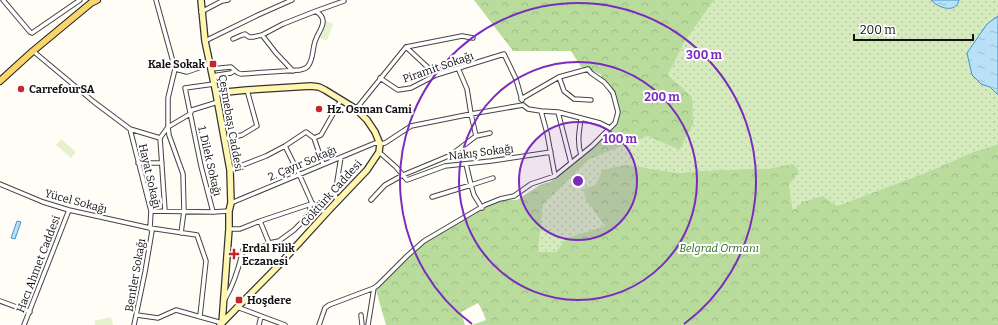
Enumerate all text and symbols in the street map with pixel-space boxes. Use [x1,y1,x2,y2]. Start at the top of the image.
scale bar [854,16,973,42]
text: 200 m [860,23,896,37]
text: 300 m [686,48,722,62]
street label: Piramit Sokağı [401,49,476,86]
place label: Kale Sokak [148,58,205,71]
marker: Kale Sokak [208,59,218,69]
street label: Çeşmebaşı Caddesi [216,73,246,173]
place label: CarrefourSA [29,83,95,96]
marker: CarrefourSA [16,84,26,94]
text: 200 m [644,90,680,104]
place label: Hz. Osman Cami [327,103,412,116]
marker: Hz. Osman Cami [314,104,324,114]
street label: 1. Dilek Sokağı [195,125,224,198]
text: 100 m [603,132,638,146]
street label: Hayat Sokağı [136,142,163,210]
street label: Nakış Sokağı [448,142,515,163]
street label: 2. Çayır Sokağı [266,143,339,184]
street label: Göktürk Caddesi [298,157,365,229]
centre of rings [571,174,585,188]
street label: Yücel Sokağı [43,187,109,216]
street label: Hacı Ahmet Caddesi [14,213,63,315]
street label: Bentler Sokağı [123,237,148,313]
place label: Erdal Filik Eczanesi [242,242,295,268]
park label: Belgrad Ormanı [679,242,759,255]
marker: Erdal Filik Eczanesi [229,249,239,259]
place label: Hoşdere [247,294,291,307]
marker: Hoşdere [234,295,244,305]

